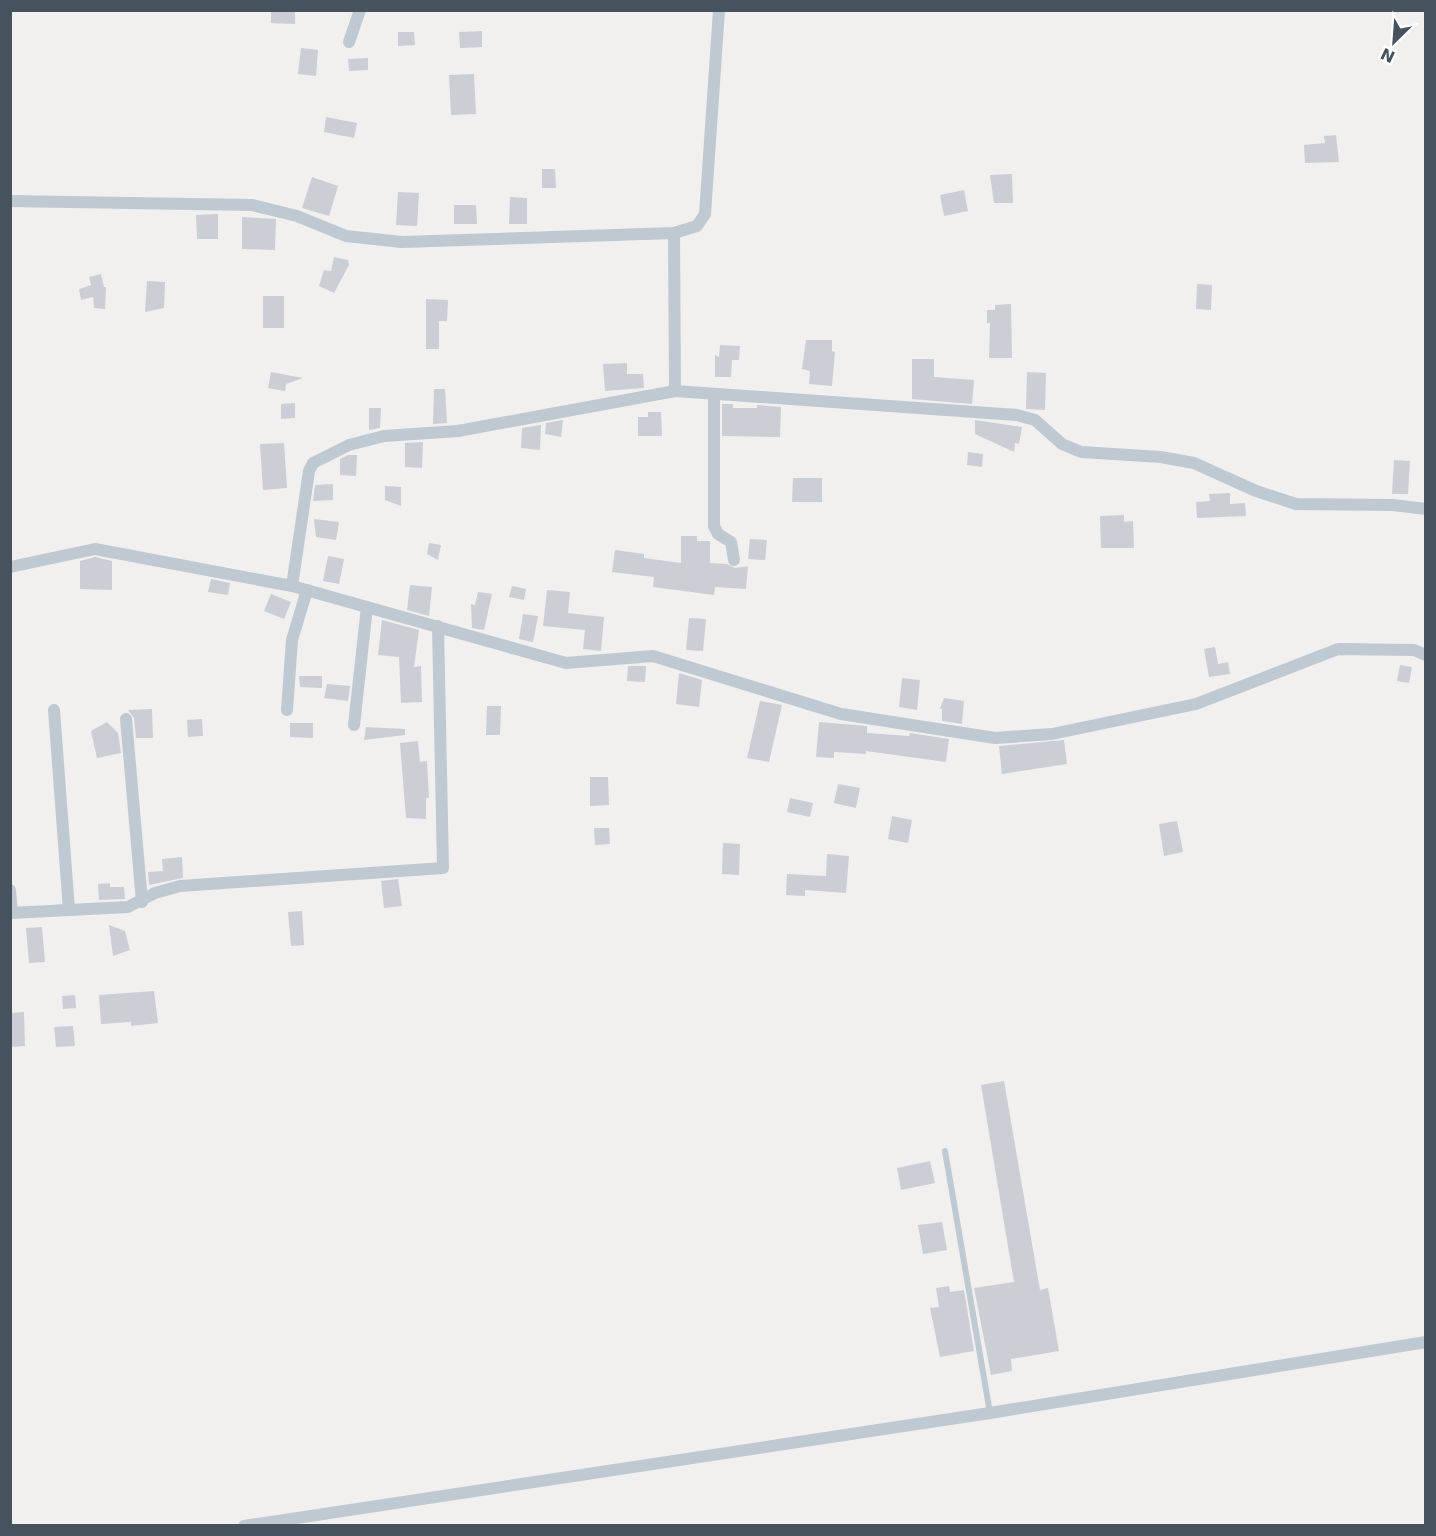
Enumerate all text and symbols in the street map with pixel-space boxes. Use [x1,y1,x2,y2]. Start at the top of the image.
north arrow [1364,12,1424,72]
text: N [1378,44,1398,67]

